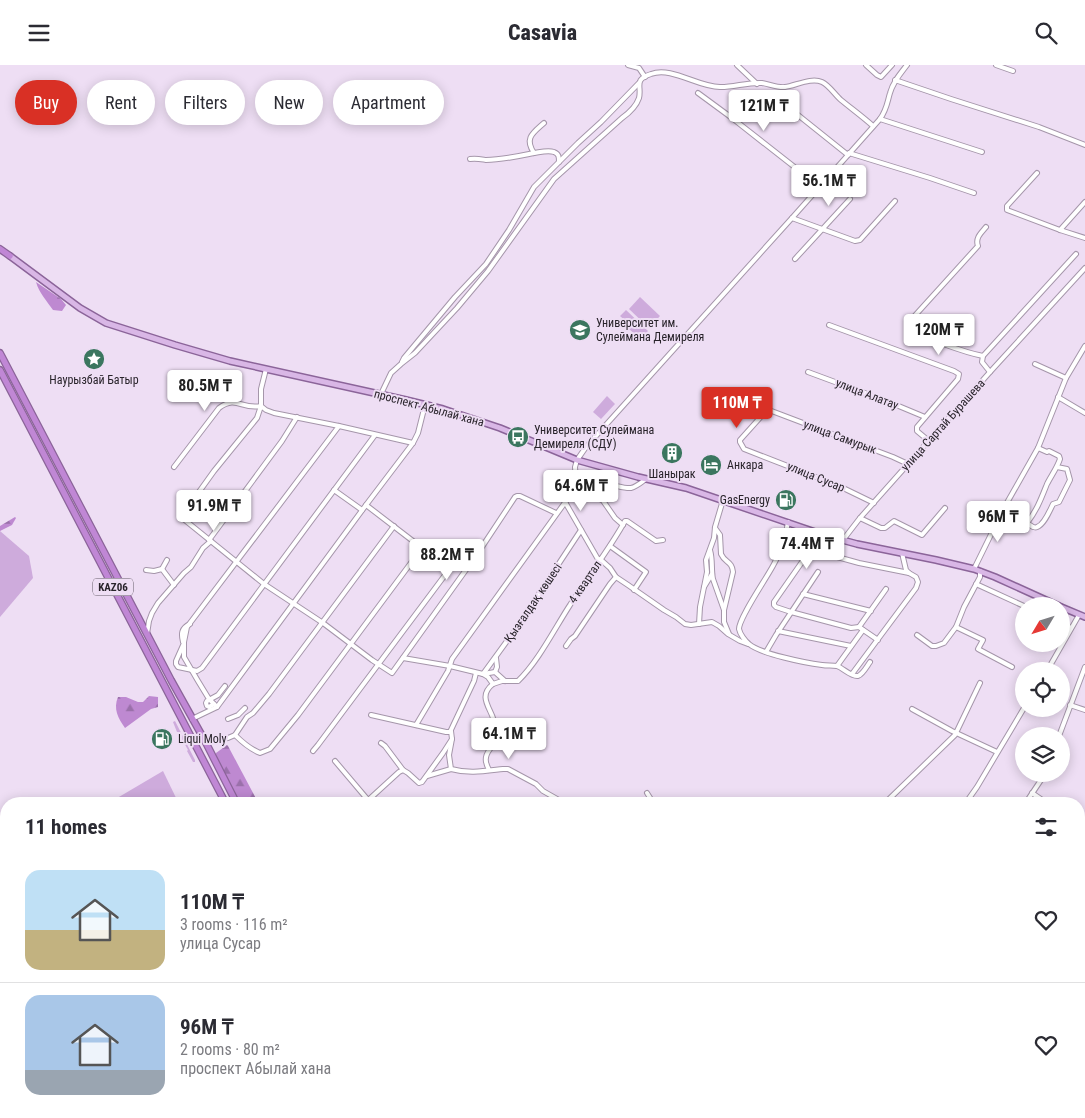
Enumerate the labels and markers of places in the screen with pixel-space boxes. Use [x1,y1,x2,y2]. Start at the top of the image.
pin: 121M ₸ [723,89,805,132]
pin: 56.1M ₸ [783,165,875,207]
pin: 120M ₸ [898,313,980,356]
place label: Университет им. Сулеймана Демиреля [596,316,704,344]
school or university icon: Университет им. Сулеймана Демиреля [568,318,592,342]
place icon: Наурызбай Батыр [82,347,106,371]
pin: 80.5M ₸ [159,369,251,412]
place label: Наурызбай Батыр [49,373,139,387]
pin: 110M ₸ [696,387,778,429]
place label: Университет Сулеймана Демиреля (СДУ) [534,423,655,451]
bus stop icon: Университет Сулеймана Демиреля (СДУ) [506,425,530,449]
building icon: Шанырак [660,441,684,465]
hotel icon: Анкара [699,453,723,477]
place label: Анкара [727,458,763,472]
place label: Шанырак [648,467,696,481]
pin: 64.6M ₸ [535,469,627,512]
fuel station icon: GasEnergy [774,488,798,512]
pin: 91.9M ₸ [168,489,260,532]
place label: GasEnergy [720,493,770,507]
pin: 96M ₸ [963,501,1033,543]
pin: 74.4M ₸ [761,527,853,570]
pin: 88.2M ₸ [401,539,493,581]
pin: 64.1M ₸ [463,717,555,760]
fuel station icon: Liqui Moly [150,727,174,751]
place label: Liqui Moly [178,732,227,746]

